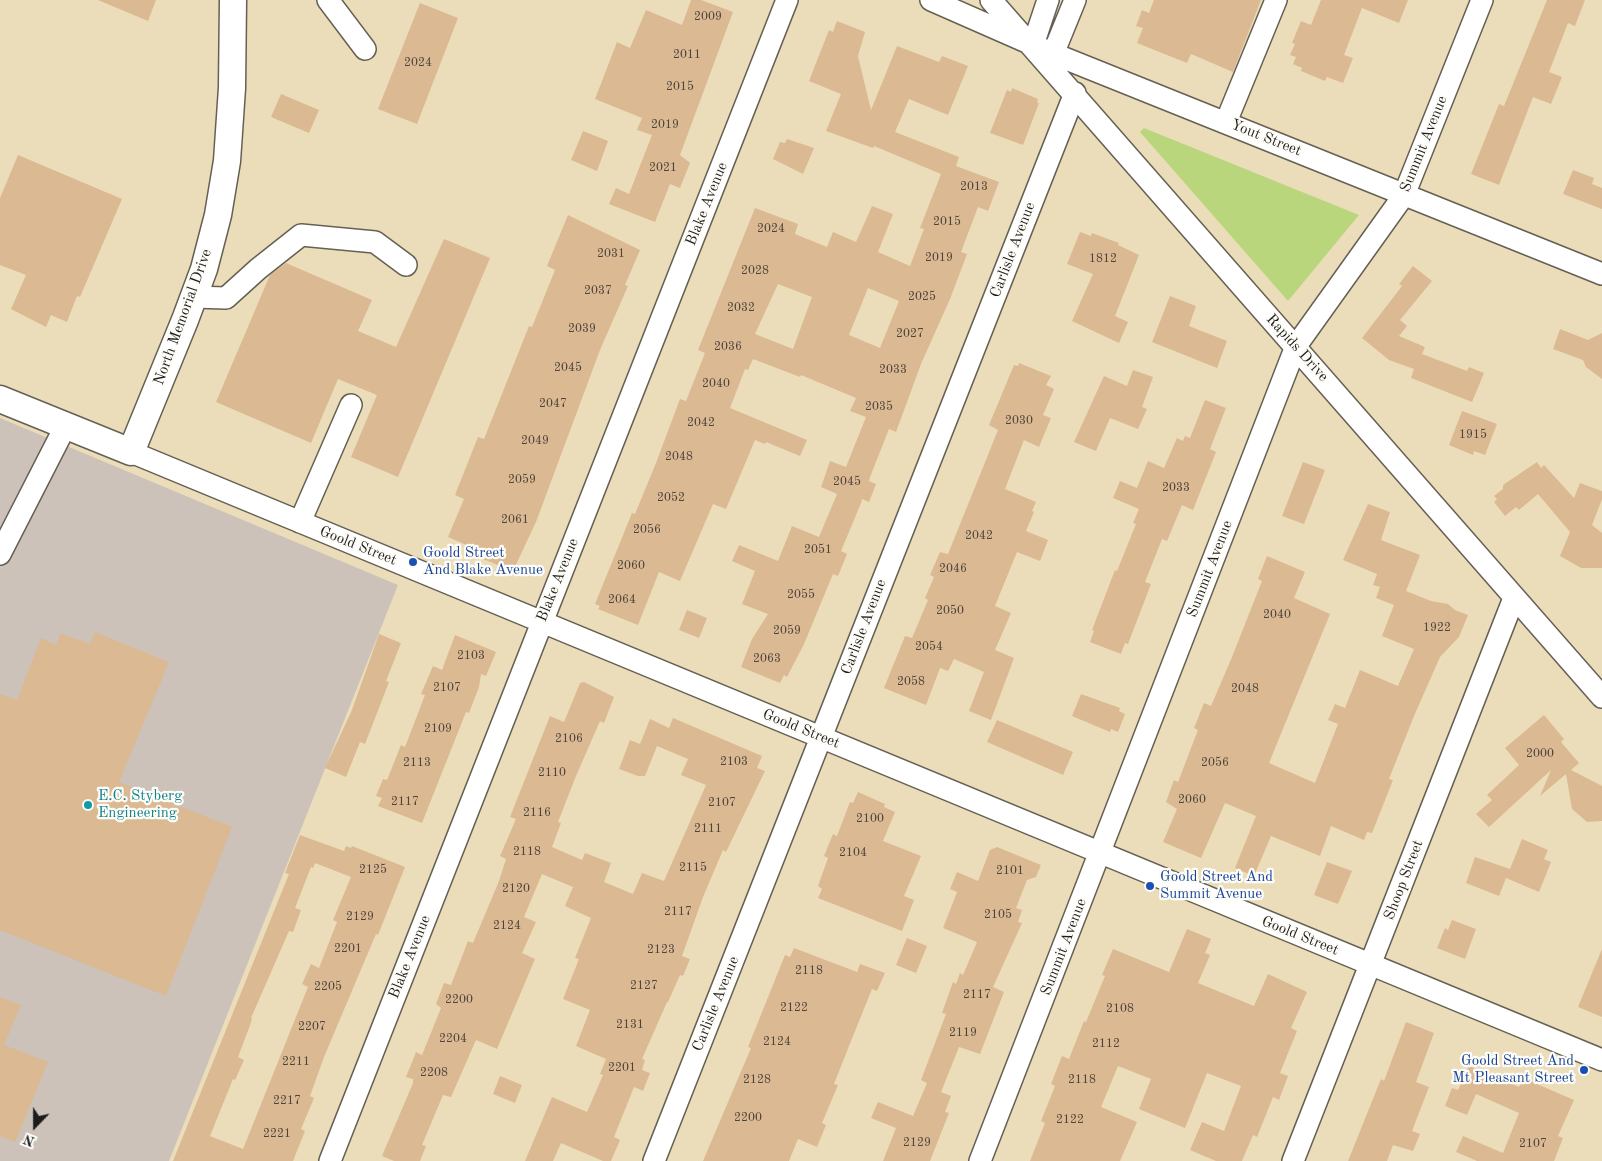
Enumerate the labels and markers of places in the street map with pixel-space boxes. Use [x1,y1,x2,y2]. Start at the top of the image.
place label: Goold Street And Blake Avenue [423,544,543,579]
marker: Goold Street And Blake Avenue [407,556,419,568]
place label: E.C. Styberg Engineering [98,787,182,822]
marker: E.C. Styberg Engineering [82,799,94,811]
place label: Goold Street And Summit Avenue [1160,868,1273,903]
marker: Goold Street And Summit Avenue [1144,880,1156,892]
place label: Goold Street And Mt Pleasant Street [1452,1052,1574,1087]
marker: Goold Street And Mt Pleasant Street [1578,1064,1590,1076]

